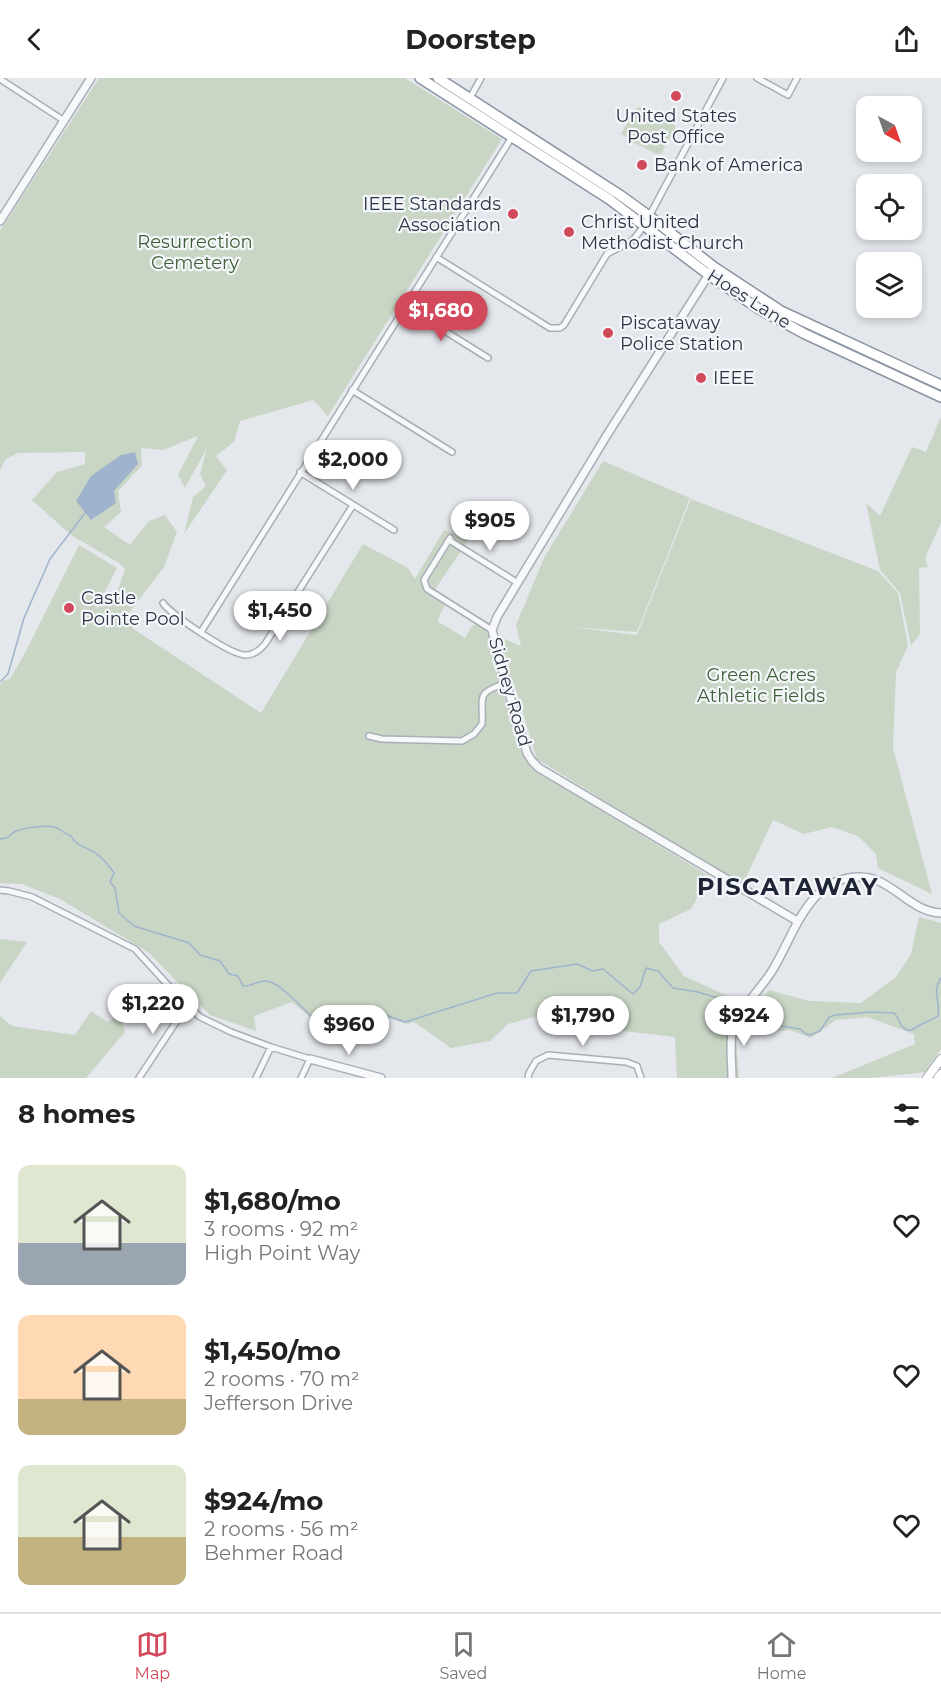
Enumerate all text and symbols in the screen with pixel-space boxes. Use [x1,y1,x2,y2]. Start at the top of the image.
icon: back [18,23,51,56]
text: Doorstep [405,23,536,56]
icon: share [890,23,923,56]
marker: United States Post Office [669,89,683,103]
north arrow [856,96,922,162]
map controls [856,96,922,318]
place label: United States Post Office [615,105,737,148]
place label: Bank of America [654,154,804,176]
marker: Bank of America [635,158,649,172]
button: locate [856,174,922,240]
place label: IEEE Standards Association [363,193,501,236]
marker: IEEE Standards Association [506,207,520,221]
place label: Christ United Methodist Church [581,211,744,254]
marker: Christ United Methodist Church [562,225,576,239]
park label: Resurrection Cemetery [137,231,253,274]
button: layers [856,252,922,318]
street label: Hoes Lane [703,265,795,333]
pin: $1,680 [392,291,490,342]
text: $1,680 [409,298,473,322]
place label: Piscataway Police Station [620,312,743,355]
marker: Piscataway Police Station [601,326,615,340]
place label: IEEE [713,367,755,389]
marker: IEEE [694,371,708,385]
pin: $2,000 [304,440,402,491]
text: $2,000 [318,447,388,471]
pin: $905 [454,501,526,552]
text: $905 [465,508,515,532]
place label: Castle Pointe Pool [81,587,185,630]
pin: $1,450 [231,591,329,642]
text: $1,450 [248,598,312,622]
marker: Castle Pointe Pool [62,601,76,615]
street label: Sidney Road [484,635,536,749]
park label: Green Acres Athletic Fields [697,664,825,707]
district label: PISCATAWAY [697,872,879,901]
pin: $1,220 [104,984,202,1035]
text: $1,220 [121,991,185,1015]
pin: $1,790 [534,996,632,1047]
pin: $924 [708,996,780,1047]
text: $1,790 [551,1003,615,1027]
text: $924 [719,1003,769,1027]
pin: $960 [313,1005,385,1056]
text: $960 [323,1012,375,1036]
text: 8 homes [18,1098,135,1130]
icon: filters [890,1098,923,1131]
text: $1,680/mo [204,1185,341,1217]
icon: home [66,1189,138,1261]
icon: heart [890,1209,923,1242]
text: 3 rooms · 92 m² [204,1217,358,1241]
text: High Point Way [204,1241,360,1265]
text: $1,450/mo [204,1335,341,1367]
icon: home [66,1339,138,1411]
icon: heart [890,1359,923,1392]
text: 2 rooms · 70 m² [204,1367,360,1391]
text: Jefferson Drive [204,1391,353,1415]
text: $924/mo [204,1485,323,1517]
icon: home [66,1489,138,1561]
icon: heart [890,1509,923,1542]
text: 2 rooms · 56 m² [204,1517,359,1541]
text: Behmer Road [204,1541,344,1565]
tab: Map [135,1628,170,1683]
tab: Saved [439,1628,487,1683]
tab: Home [757,1628,806,1683]

